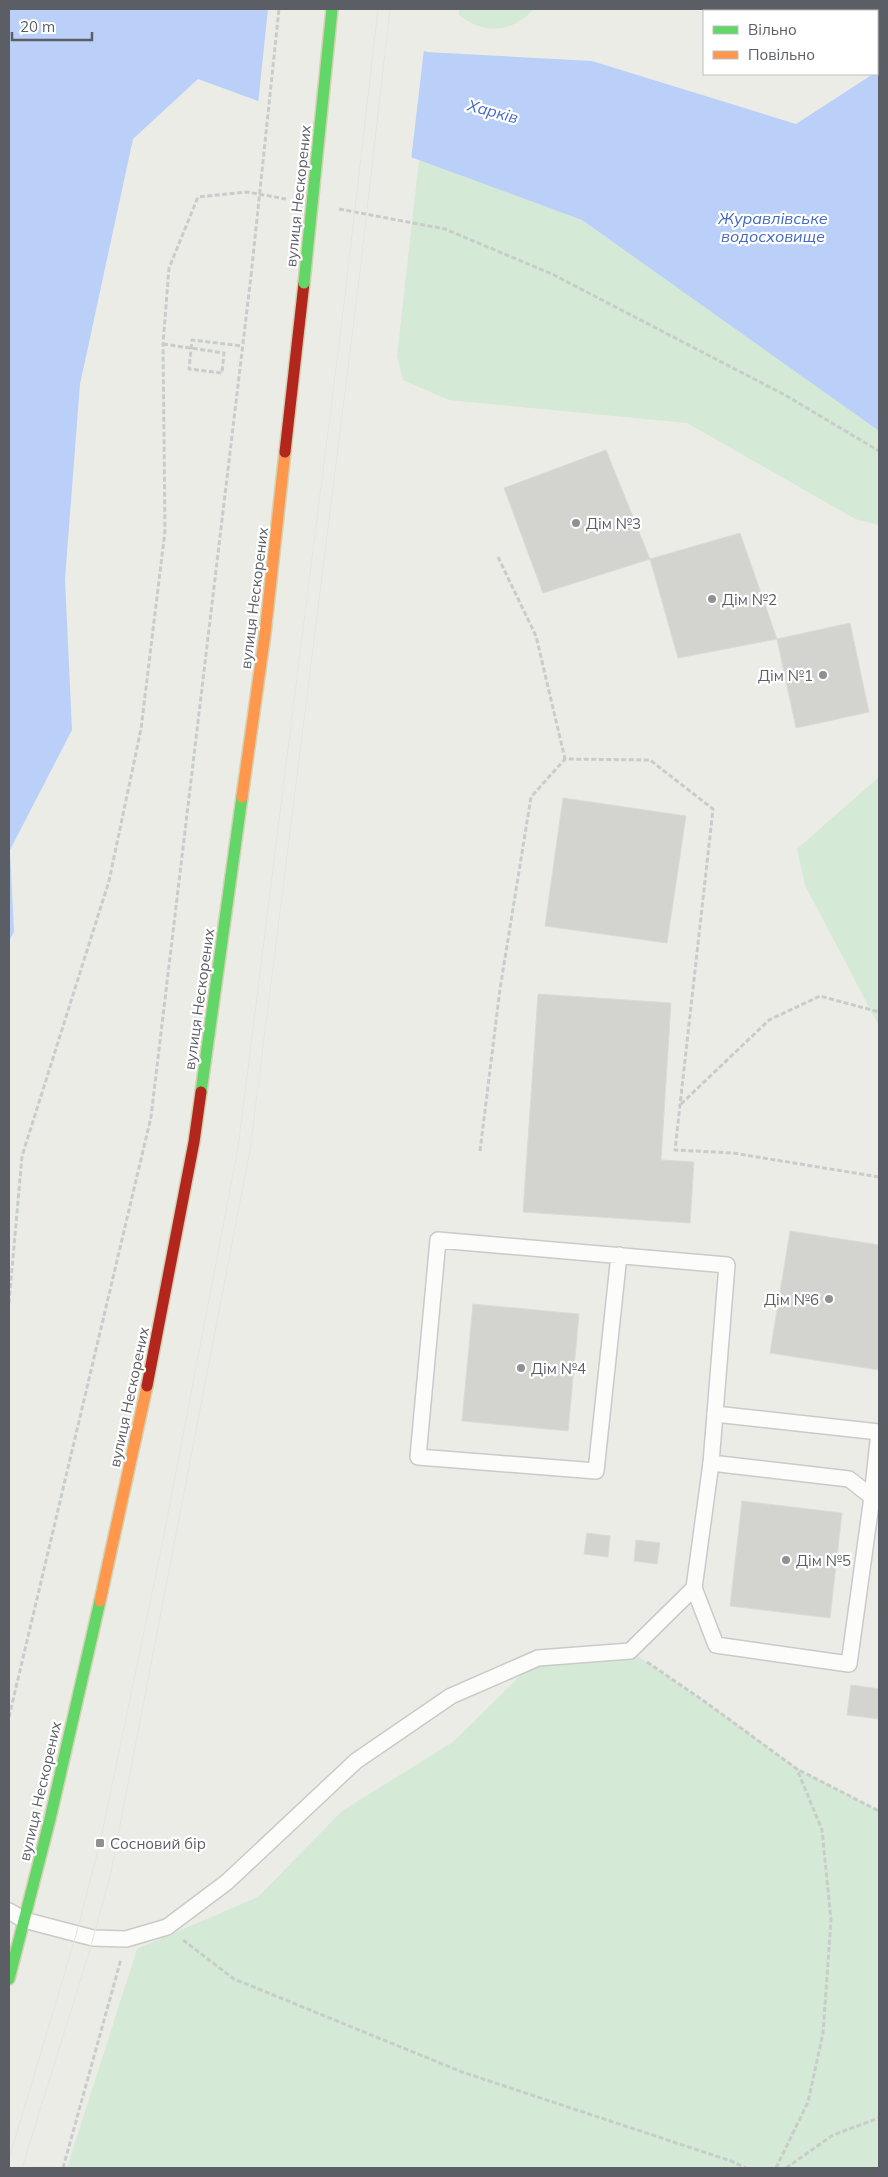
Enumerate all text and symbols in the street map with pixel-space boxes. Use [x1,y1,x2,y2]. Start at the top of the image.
scale bar [12,10,92,42]
legend [703,10,878,75]
text: 20 m [20,17,55,36]
text: Вільно [748,20,797,39]
text: Повільно [748,45,815,64]
water label: Харків [465,94,521,127]
street label: вулиця Нескорених [281,124,315,268]
water label: Журавлівське водосховище [717,208,828,246]
place label: Дім №3 [586,514,641,533]
marker: Дім №3 [570,517,582,529]
street label: вулиця Нескорених [236,526,272,670]
place label: Дім №2 [722,590,777,609]
marker: Дім №2 [706,593,718,605]
place label: Дім №1 [758,666,813,685]
marker: Дім №1 [817,669,829,681]
street label: вулиця Нескорених [180,927,218,1071]
place label: Дім №6 [764,1290,819,1309]
marker: Дім №6 [823,1293,835,1305]
street label: вулиця Нескорених [105,1325,153,1469]
place label: Дім №4 [531,1359,586,1378]
marker: Дім №4 [515,1362,527,1374]
place label: Дім №5 [796,1551,851,1570]
marker: Дім №5 [780,1554,792,1566]
street label: вулиця Нескорених [15,1719,65,1863]
place label: Сосновий бір [110,1834,206,1853]
marker: Сосновий бір [94,1837,106,1849]

